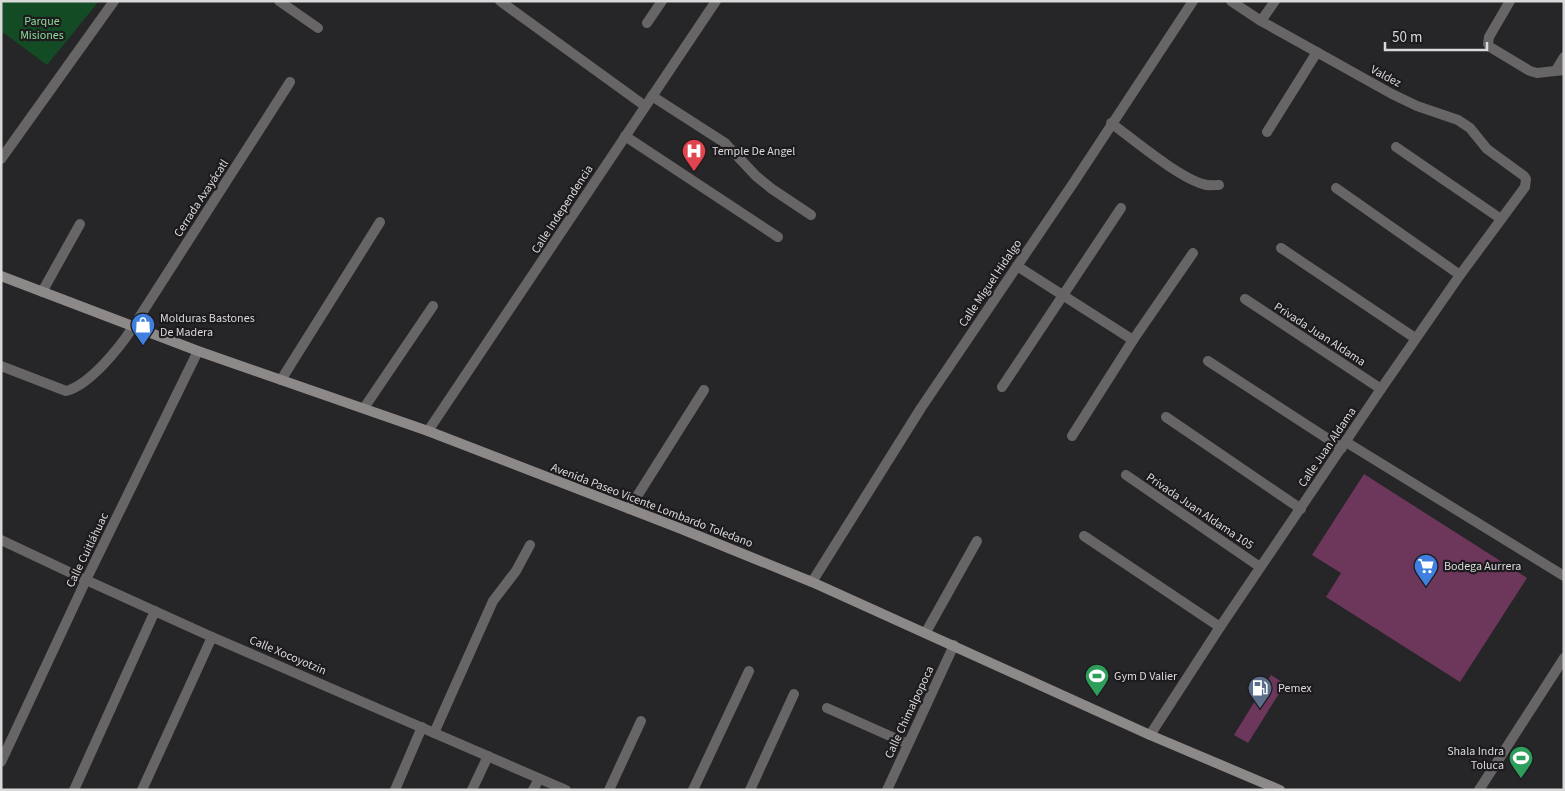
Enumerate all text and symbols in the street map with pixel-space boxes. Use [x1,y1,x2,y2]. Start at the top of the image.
park label: Parque Misiones [20,13,64,44]
scale bar [1385,20,1488,52]
text: 50 m [1392,27,1422,48]
street label: Valdez [1367,61,1404,92]
hospital icon: Temple De Angel [681,138,707,172]
place label: Temple De Angel [712,143,795,160]
street label: Cerrada Axayácatl [170,156,233,240]
street label: Calle Independencia [527,162,597,257]
street label: Calle Miguel Hidalgo [955,236,1026,330]
street label: Privada Juan Aldama [1271,298,1369,370]
place label: Molduras Bastones De Madera [160,310,255,341]
shop icon: Molduras Bastones De Madera [130,312,156,346]
street label: Calle Juan Aldama [1294,404,1360,491]
street label: Avenida Paseo Vicente Lombardo Toledano [548,459,755,552]
street label: Privada Juan Aldama 105 [1143,469,1257,554]
street label: Calle Cuitláhuac [62,509,113,590]
supermarket icon: Bodega Aurrera [1413,553,1439,587]
place label: Bodega Aurrera [1444,558,1521,575]
street label: Calle Xocoyotzin [247,632,329,679]
street label: Calle Chimalpopoca [881,663,938,761]
sports icon: Gym D Valier [1084,663,1110,697]
place label: Gym D Valier [1114,668,1178,685]
fuel station icon: Pemex [1247,675,1273,709]
place label: Pemex [1278,680,1312,697]
place label: Shala Indra Toluca [1447,743,1504,774]
sports icon: Shala Indra Toluca [1508,745,1534,779]

